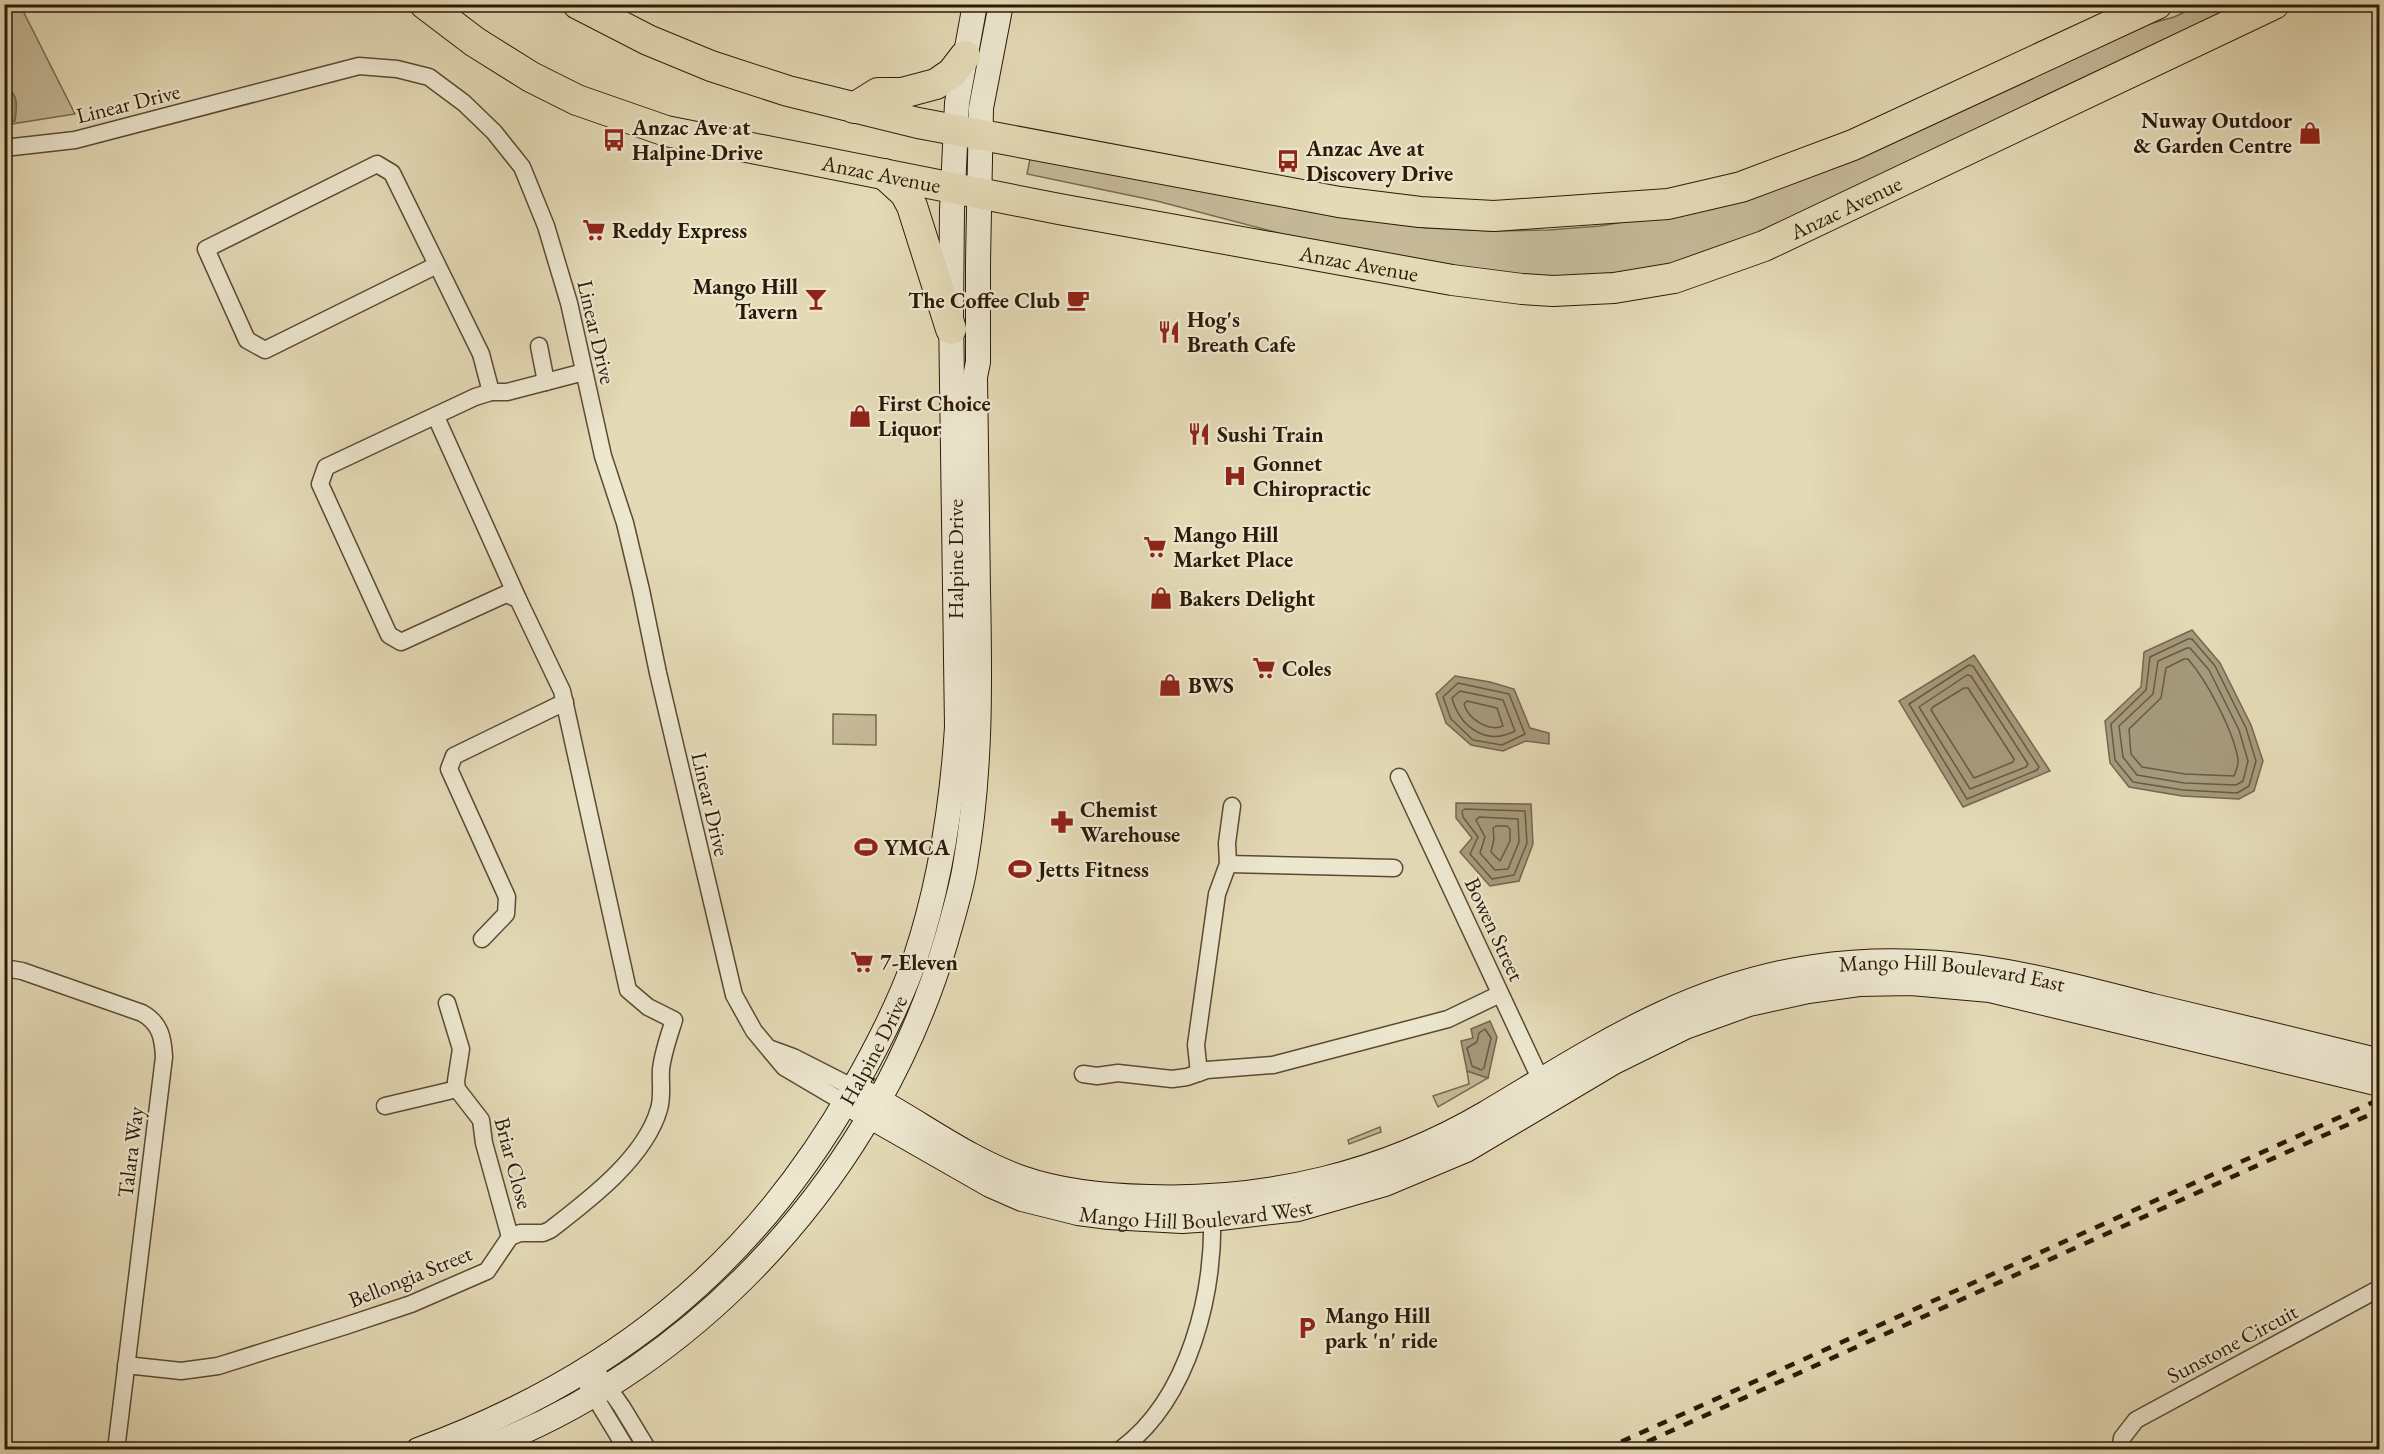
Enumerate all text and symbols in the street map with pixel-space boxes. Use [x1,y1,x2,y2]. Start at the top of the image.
street label: Linear Drive [73,76,183,130]
place label: Nuway Outdoor & Garden Centre [2133,106,2293,160]
place label: Anzac Ave at Halpine Drive [631,113,763,167]
shop icon: Nuway Outdoor & Garden Centre [2297,120,2323,146]
bus stop icon: Anzac Ave at Halpine Drive [601,127,627,153]
place label: Anzac Ave at Discovery Drive [1305,134,1453,188]
street label: Anzac Avenue [818,148,944,200]
bus stop icon: Anzac Ave at Discovery Drive [1275,148,1301,174]
street label: Anzac Avenue [1784,169,1907,247]
place label: Reddy Express [612,216,747,245]
supermarket icon: Reddy Express [581,217,607,243]
street label: Anzac Avenue [1296,238,1421,289]
place label: Mango Hill Tavern [692,272,799,326]
street label: Linear Drive [570,277,623,387]
bar icon: Mango Hill Tavern [803,286,829,312]
place label: The Coffee Club [908,286,1060,315]
cafe icon: The Coffee Club [1065,287,1091,313]
place label: Hog's Breath Cafe [1187,305,1296,359]
restaurant icon: Hog's Breath Cafe [1156,319,1182,345]
place label: First Choice Liquor [878,389,991,443]
shop icon: First Choice Liquor [847,403,873,429]
place label: Sushi Train [1217,420,1324,449]
restaurant icon: Sushi Train [1186,421,1212,447]
place label: Gonnet Chiropractic [1253,449,1371,503]
hospital icon: Gonnet Chiropractic [1222,463,1248,489]
street label: Halpine Drive [941,498,970,619]
place label: Mango Hill Market Place [1173,520,1293,574]
supermarket icon: Mango Hill Market Place [1142,534,1168,560]
place label: Bakers Delight [1179,584,1316,613]
shop icon: Bakers Delight [1148,585,1174,611]
place label: Coles [1282,654,1331,683]
supermarket icon: Coles [1251,655,1277,681]
place label: BWS [1188,671,1234,700]
shop icon: BWS [1157,672,1183,698]
street label: Linear Drive [684,749,737,859]
place label: Chemist Warehouse [1080,795,1180,849]
pharmacy icon: Chemist Warehouse [1049,809,1075,835]
place label: YMCA [884,833,950,862]
sports icon: YMCA [853,834,879,860]
place label: Jetts Fitness [1036,855,1149,884]
sports icon: Jetts Fitness [1007,856,1033,882]
street label: Bowen Street [1458,873,1531,986]
street label: Mango Hill Boulevard East [1838,947,2068,999]
place label: 7-Eleven [880,948,958,977]
supermarket icon: 7-Eleven [849,949,875,975]
street label: Halpine Drive [833,990,914,1111]
street label: Talara Way [111,1104,151,1199]
street label: Briar Close [487,1114,540,1213]
street label: Mango Hill Boulevard West [1077,1192,1316,1236]
street label: Bellongia Street [344,1238,476,1314]
street label: Sunstone Circuit [2162,1297,2303,1390]
place label: Mango Hill park 'n' ride [1325,1301,1438,1355]
parking icon: Mango Hill park 'n' ride [1294,1315,1320,1341]

